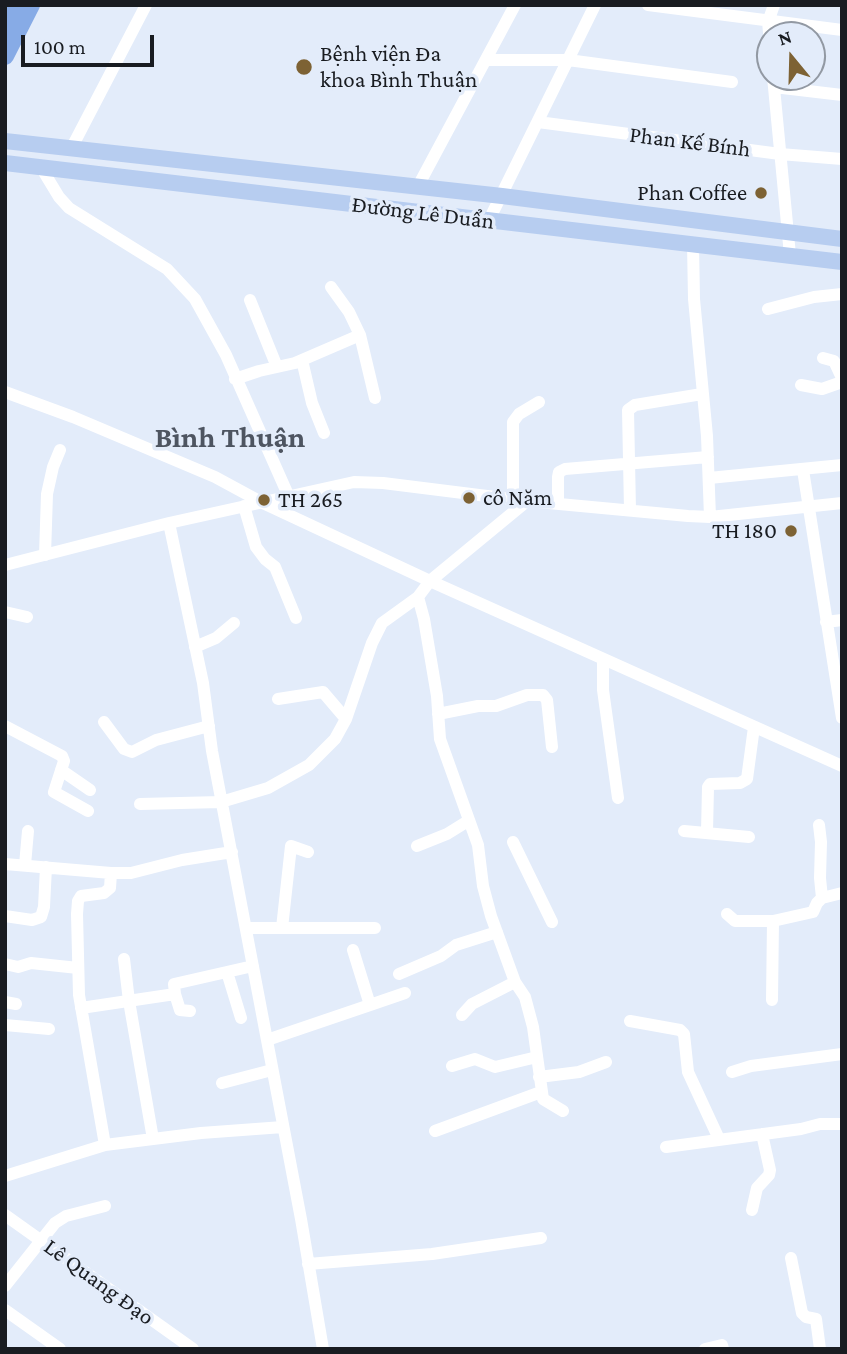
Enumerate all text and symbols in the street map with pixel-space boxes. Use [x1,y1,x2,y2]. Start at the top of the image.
scale bar [24,21,158,65]
north arrow [756,21,826,91]
text: N [775,26,794,50]
text: 100 m [34,35,86,59]
place label: Bệnh viện Đa khoa Bình Thuận [320,40,477,94]
marker: Bệnh viện Đa khoa Bình Thuận [294,57,314,77]
street label: Phan Kế Bính [628,121,752,163]
place label: Phan Coffee [637,179,747,207]
marker: Phan Coffee [753,185,769,201]
street label: Đường Lê Duẩn [350,191,496,235]
district label: Bình Thuận [155,420,305,456]
place label: cô Năm [483,484,552,512]
place label: TH 265 [278,486,343,514]
marker: cô Năm [461,490,477,506]
marker: TH 265 [256,492,272,508]
place label: TH 180 [712,517,777,545]
marker: TH 180 [783,523,799,539]
street label: Lê Quang Đạo [39,1233,159,1331]

